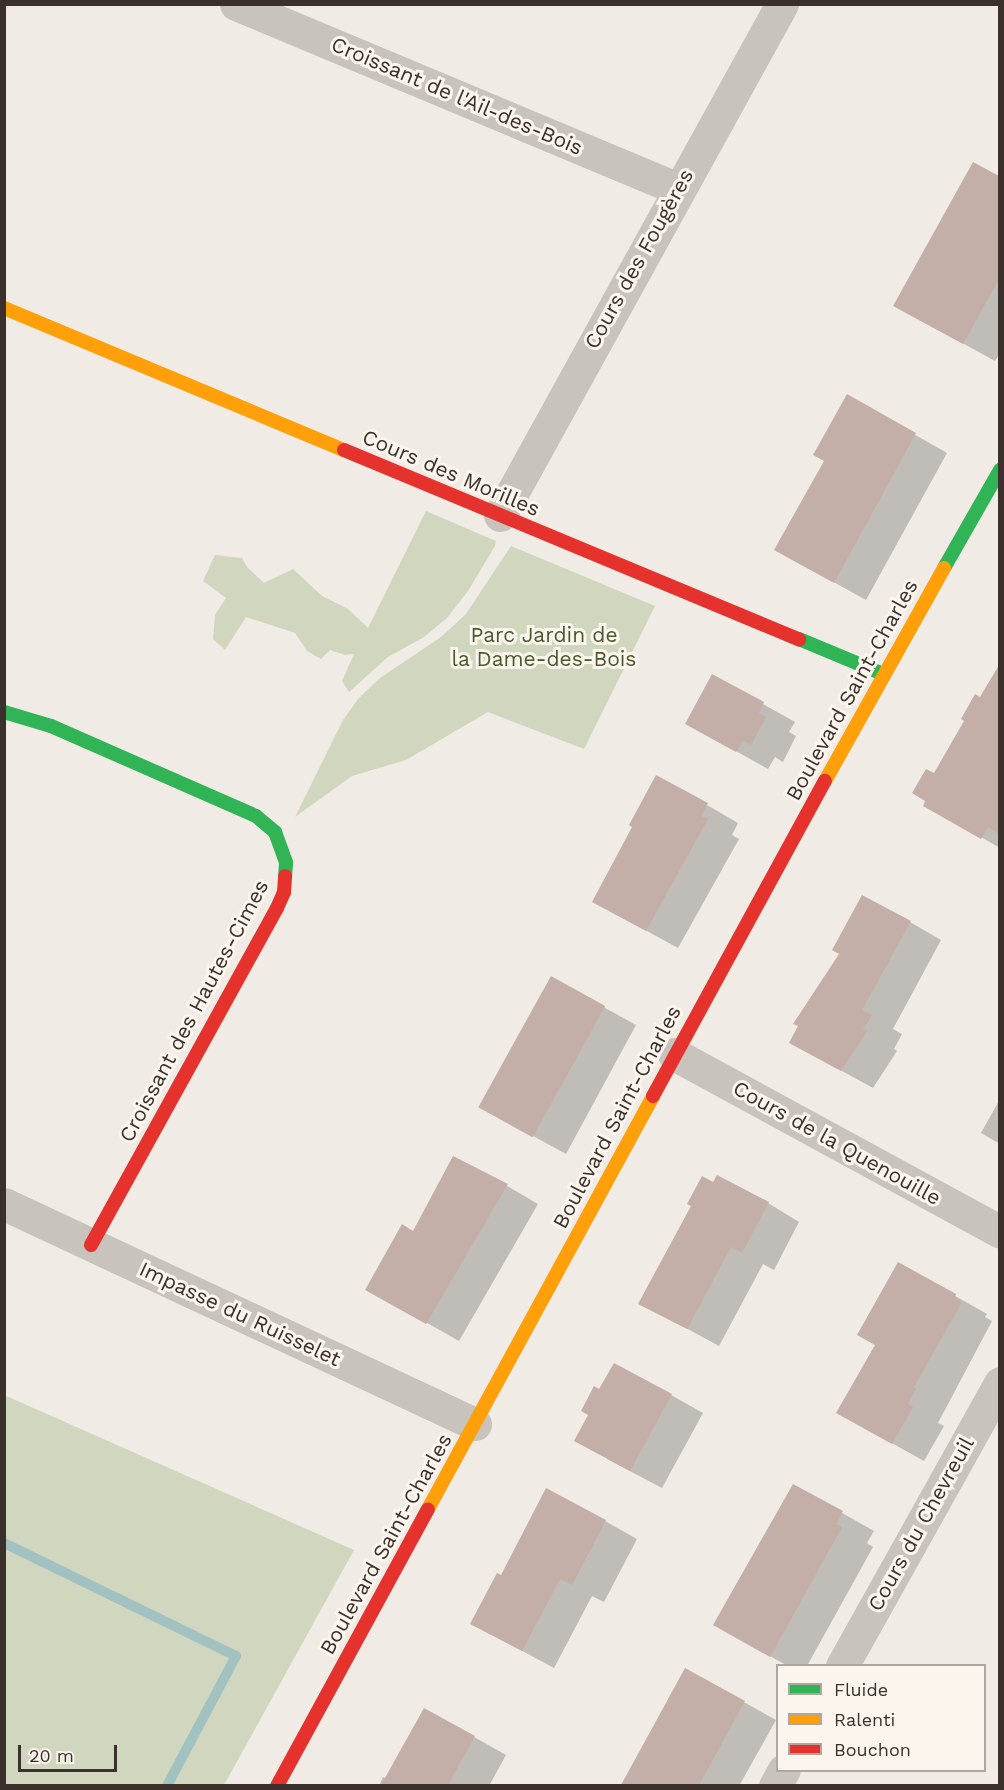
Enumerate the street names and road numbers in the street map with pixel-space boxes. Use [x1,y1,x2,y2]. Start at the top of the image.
street label: Croissant de l'Ail-des-Bois [328,32,586,160]
street label: Cours des Fougères [579,165,699,353]
street label: Cours des Morilles [358,424,544,522]
street label: Boulevard Saint-Charles [781,575,923,805]
street label: Croissant des Hautes-Cimes [114,876,274,1146]
street label: Boulevard Saint-Charles [547,1001,687,1233]
street label: Cours de la Quenouille [729,1075,945,1211]
street label: Impasse du Ruisselet [135,1256,345,1372]
street label: Boulevard Saint-Charles [315,1429,457,1659]
street label: Cours du Chevreuil [863,1433,979,1615]

